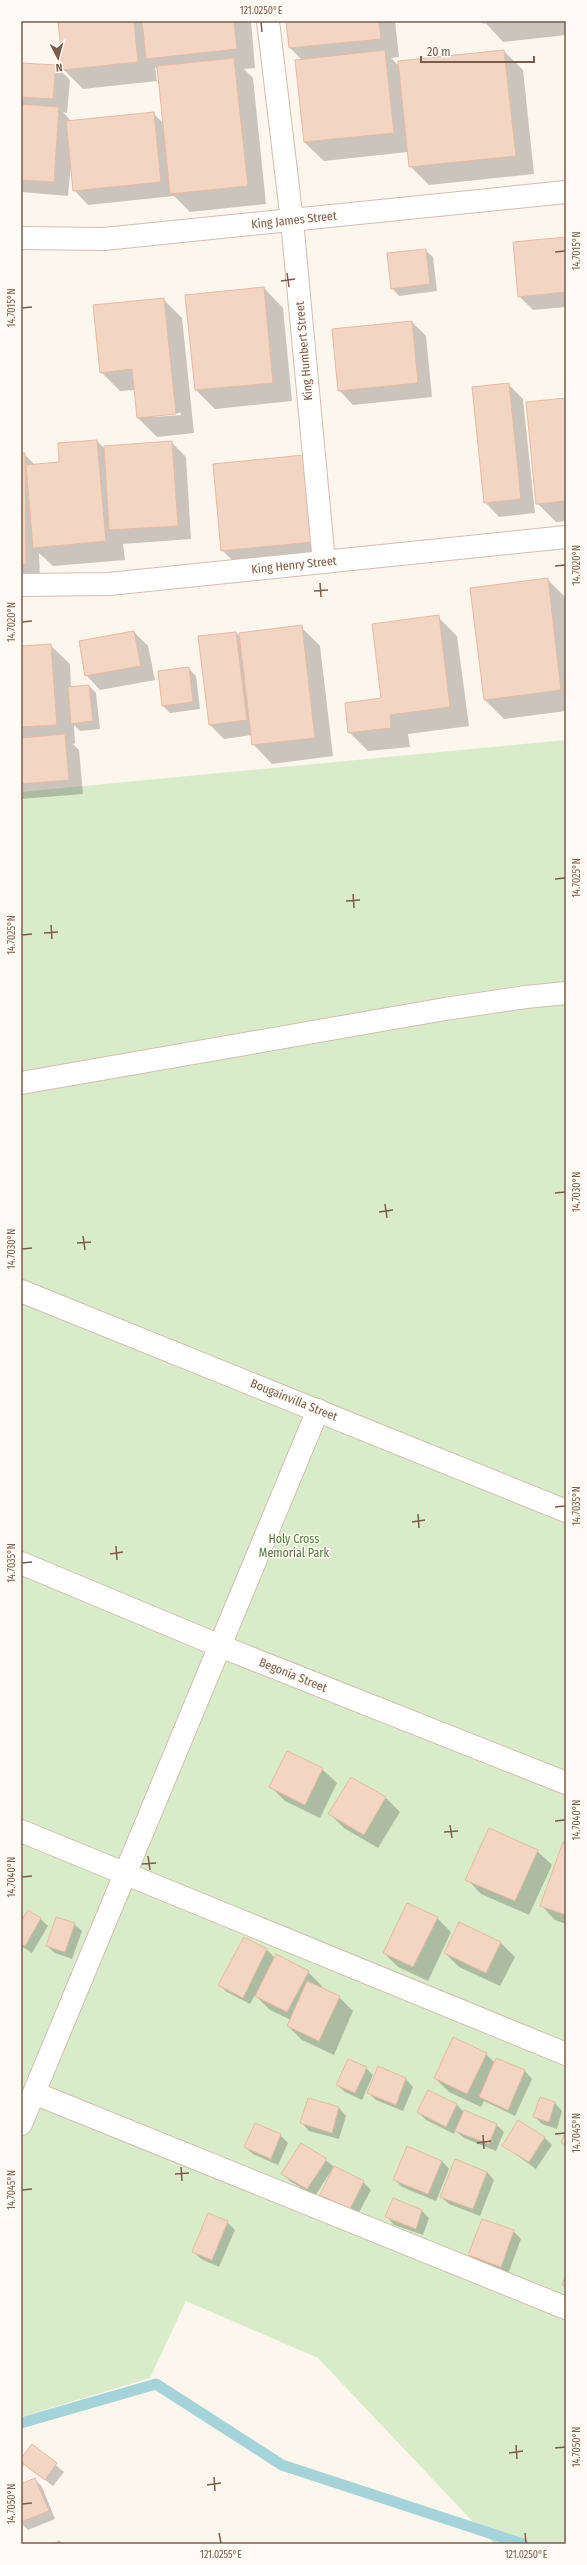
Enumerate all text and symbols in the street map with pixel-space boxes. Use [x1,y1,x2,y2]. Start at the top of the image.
text: 121.0250°E [240,5,283,17]
north arrow [38,38,78,78]
scale bar [421,38,534,64]
text: 20 m [427,45,451,59]
text: N [55,61,63,74]
street label: King James Street [251,209,338,231]
text: 14.7015°N [571,232,583,270]
text: 14.7015°N [6,289,18,327]
street label: King Humbert Street [293,301,315,401]
text: 14.7020°N [571,545,583,585]
street label: King Henry Street [251,554,337,576]
text: 14.7020°N [6,602,18,642]
text: 14.7025°N [571,858,583,898]
text: 14.7025°N [6,915,18,955]
text: 14.7030°N [571,1172,583,1212]
text: 14.7030°N [6,1229,18,1269]
street label: Bougainvilla Street [248,1376,340,1424]
text: 14.7035°N [571,1486,583,1526]
park label: Holy Cross Memorial Park [259,1532,330,1560]
text: 14.7035°N [6,1543,18,1583]
street label: Begonia Street [257,1655,329,1695]
text: 14.7040°N [571,1800,583,1840]
text: 14.7040°N [6,1857,18,1897]
text: 14.7045°N [571,2113,583,2153]
text: 14.7045°N [6,2170,18,2210]
text: 14.7050°N [571,2427,583,2467]
text: 14.7050°N [6,2484,18,2524]
text: 121.0255°E [200,2549,242,2561]
text: 121.0250°E [505,2549,548,2561]

